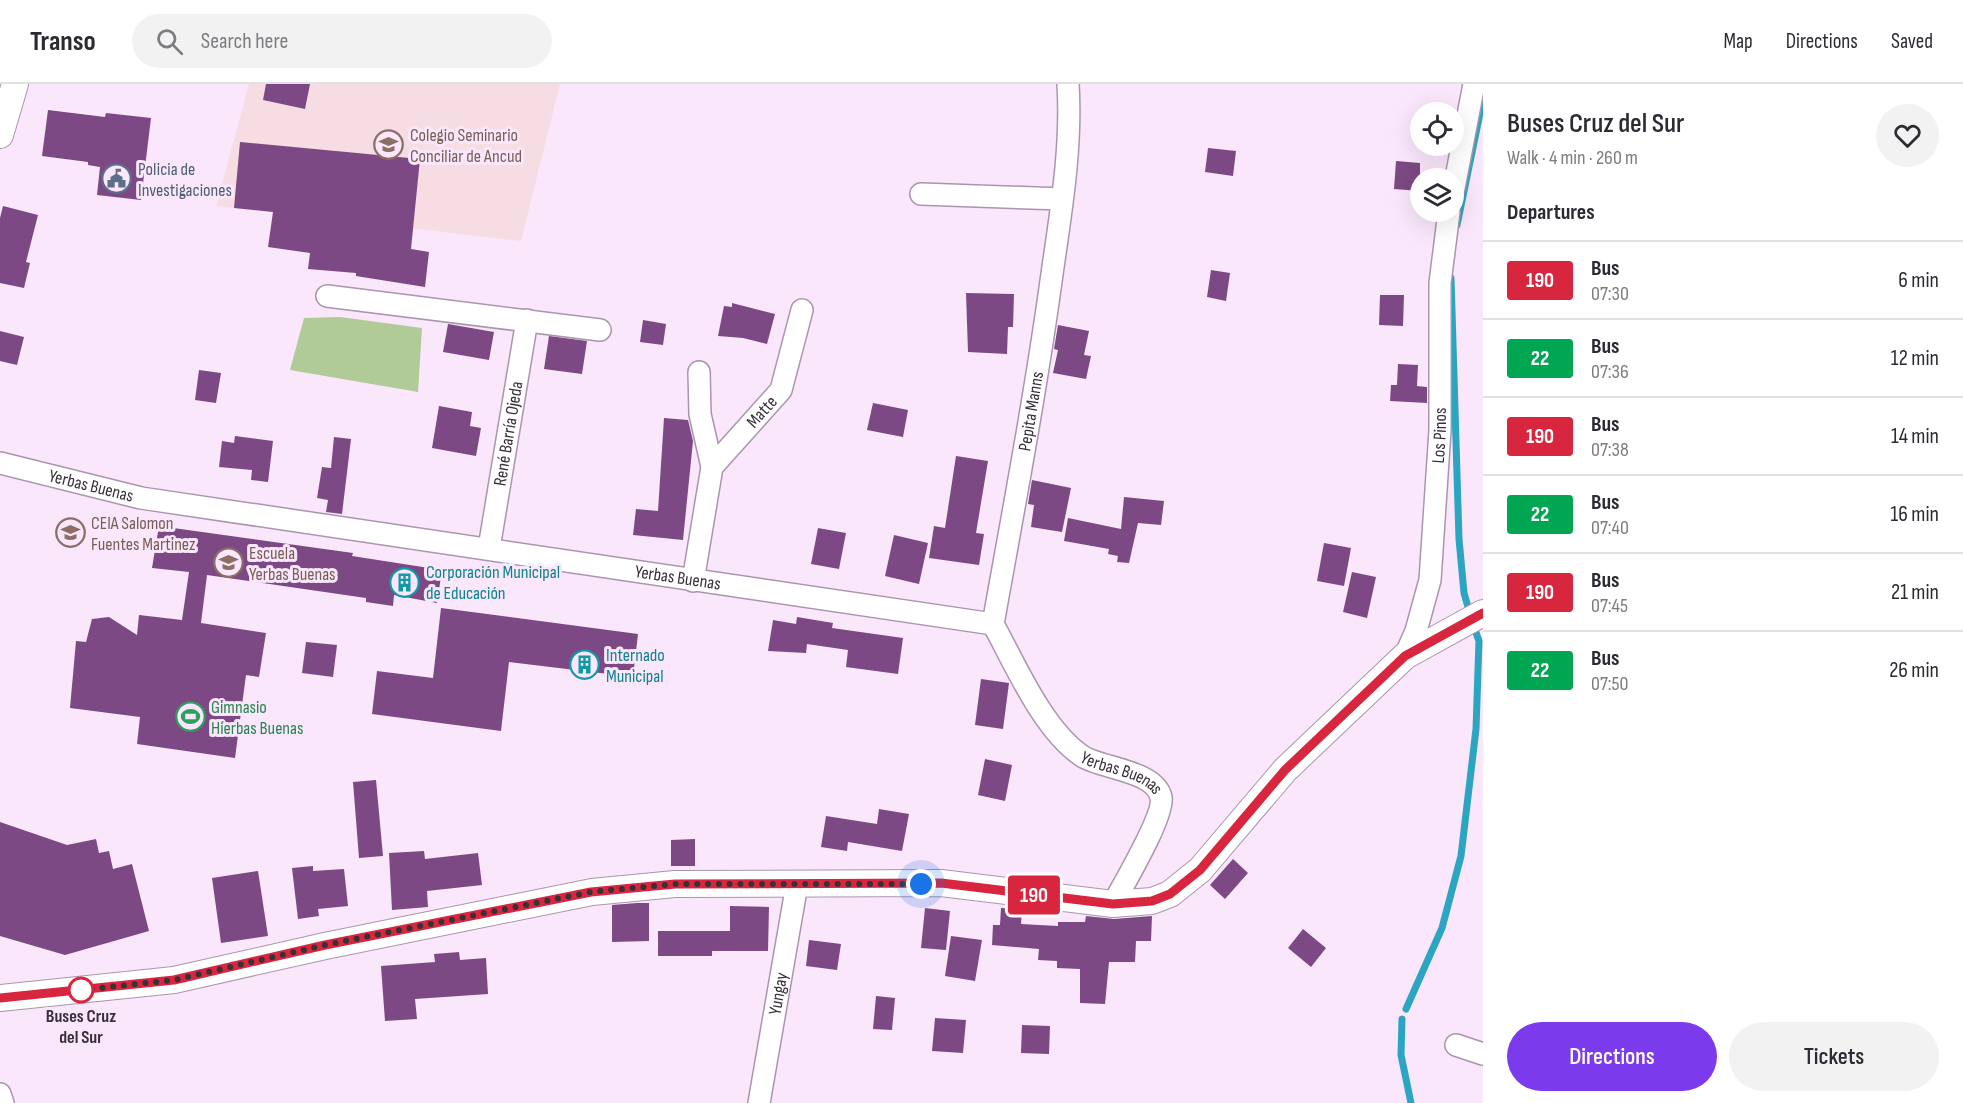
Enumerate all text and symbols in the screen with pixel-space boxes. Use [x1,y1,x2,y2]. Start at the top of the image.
search box [132,14,552,68]
text: Transo [30,25,96,58]
icon: search [153,25,186,58]
text: Search here [201,28,288,55]
text: Map [1723,29,1753,54]
text: Directions [1786,29,1858,54]
text: Saved [1891,29,1933,54]
map controls [1410,102,1464,222]
button: locate [1410,102,1464,156]
button: heart [1876,104,1939,167]
text: Buses Cruz del Sur [1507,107,1684,140]
place label: Colegio Seminario Conciliar de Ancud [410,125,522,167]
school or university icon: Colegio Seminario Conciliar de Ancud [373,129,405,161]
text: Walk · 4 min · 260 m [1507,146,1638,170]
place label: Policia de Investigaciones [138,159,232,201]
public building icon: Policia de Investigaciones [101,163,133,195]
button: layers [1410,168,1464,222]
text: Departures [1507,199,1595,226]
text: Bus [1591,255,1620,282]
text: 6 min [1898,267,1939,294]
text: 190 [1526,268,1554,293]
text: 07:30 [1591,282,1629,306]
text: Bus [1591,333,1620,360]
text: 12 min [1891,345,1939,372]
text: 22 [1531,346,1549,371]
text: 07:36 [1591,360,1629,384]
street label: Pepita Manns [1014,370,1048,453]
street label: René Barría Ojeda [490,380,528,487]
street label: Matte [742,392,782,432]
street label: Los Pinos [1428,408,1451,464]
text: Bus [1591,411,1620,438]
text: 14 min [1891,423,1939,450]
text: 190 [1526,424,1554,449]
text: 07:38 [1591,438,1629,462]
street label: Yerbas Buenas [47,466,136,507]
text: Bus [1591,489,1620,516]
text: 16 min [1891,501,1939,528]
text: 22 [1531,502,1549,527]
place label: CEIA Salomon Fuentes Martinez [91,513,196,555]
text: 07:40 [1591,516,1629,540]
school or university icon: CEIA Salomon Fuentes Martinez [54,517,86,549]
place label: Escuela Yerbas Buenas [249,543,336,585]
school or university icon: Escuela Yerbas Buenas [212,547,244,579]
street label: Yerbas Buenas [633,561,722,595]
place label: Corporación Municipal de Educación [426,562,560,604]
building icon: Corporación Municipal de Educación [389,566,421,598]
text: Bus [1591,567,1620,594]
text: 21 min [1891,579,1939,606]
text: 190 [1526,580,1554,605]
text: 07:45 [1591,594,1628,618]
place label: Internado Municipal [606,645,665,687]
text: Bus [1591,645,1620,672]
building icon: Internado Municipal [569,649,601,681]
text: 26 min [1889,657,1939,684]
text: 22 [1531,658,1549,683]
text: 07:50 [1591,672,1628,696]
place label: Gimnasio Hierbas Buenas [211,697,303,739]
sports icon: Gimnasio Hierbas Buenas [174,701,206,733]
street label: Yerbas Buenas [1077,747,1167,798]
your location [906,869,936,899]
line badge: 190 [1000,876,1068,914]
text: 190 [1020,883,1048,908]
street label: Yungay [764,971,792,1017]
marker: Buses Cruz del Sur [68,977,94,1003]
place label: Buses Cruz del Sur [46,1006,116,1048]
button: Directions [1507,1022,1717,1091]
button: Tickets [1729,1022,1939,1091]

